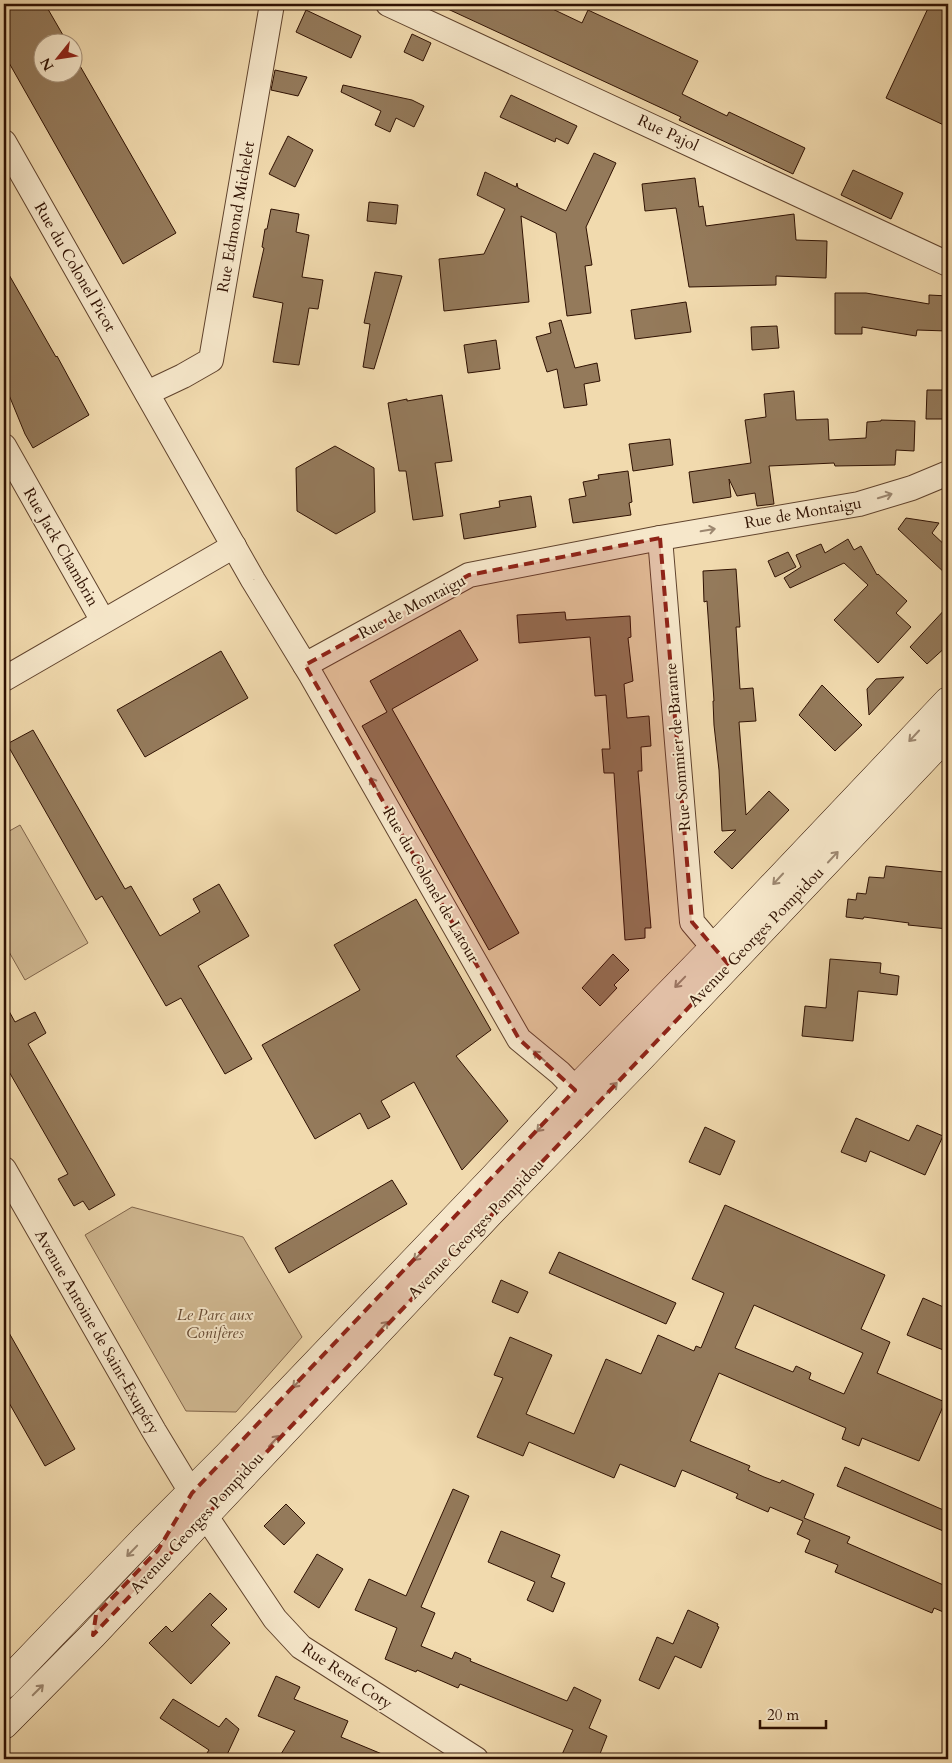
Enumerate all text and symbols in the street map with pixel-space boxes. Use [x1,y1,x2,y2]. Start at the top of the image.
north arrow [32,32,82,82]
text: N [36,54,58,74]
street label: Rue Pajol [634,109,702,157]
street label: Rue Edmond Michelet [212,140,260,294]
street label: Rue du Colonel Picot [29,198,121,336]
street label: Rue Jack Chambrin [18,484,104,610]
one-way arrow [876,491,892,501]
street label: Rue de Montaigu [743,492,863,534]
one-way arrow [700,525,716,535]
street label: Rue de Montaigu [355,569,470,645]
street label: Rue Sommier de Barante [660,662,696,832]
one-way arrow [908,730,920,742]
one-way arrow [368,778,378,792]
street label: Rue du Colonel de Latour [377,803,485,967]
one-way arrow [827,850,839,863]
street label: Avenue Georges Pompidou [683,862,829,1012]
one-way arrow [772,873,784,886]
one-way arrow [674,976,686,988]
one-way arrow [533,1051,546,1062]
one-way arrow [605,1083,617,1095]
one-way arrow [536,1119,548,1132]
street label: Avenue Georges Pompidou [403,1154,549,1304]
street label: Avenue Antoine de Saint-Exupéry [29,1226,165,1439]
one-way arrow [413,1249,425,1261]
park label: Le Parc aux Conifères [177,1304,254,1344]
one-way arrow [377,1320,389,1333]
one-way arrow [292,1375,304,1388]
one-way arrow [268,1435,280,1448]
street label: Avenue Georges Pompidou [125,1447,269,1599]
one-way arrow [126,1545,138,1558]
street label: Rue René Coty [297,1638,397,1715]
one-way arrow [32,1684,44,1696]
scale bar [760,1698,826,1730]
text: 20 m [767,1705,799,1725]

